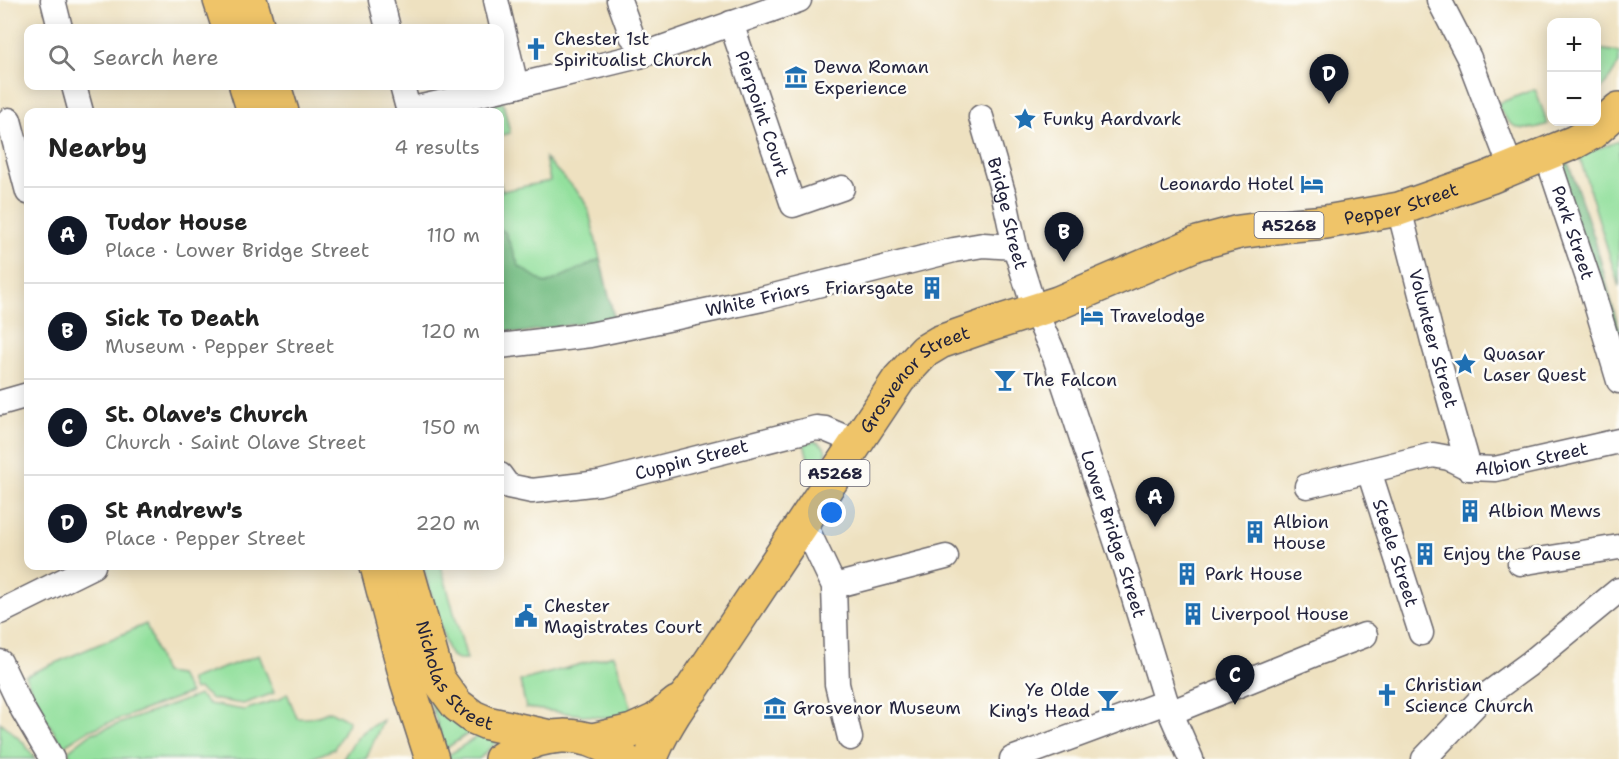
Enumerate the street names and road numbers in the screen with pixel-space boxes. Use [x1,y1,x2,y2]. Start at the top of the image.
street label: Pierpoint Court [729,48,795,180]
street label: Bridge Street [981,155,1033,273]
street label: Pepper Street [1342,177,1462,231]
street label: Park Street [1546,182,1600,283]
road number: A5268 [1254,212,1324,238]
street label: Volunteer Street [1403,267,1463,411]
street label: White Friars [703,275,812,323]
street label: Grosvenor Street [854,321,973,438]
street label: Cuppin Street [632,434,751,485]
street label: Albion Street [1475,436,1590,481]
street label: Lower Bridge Street [1075,447,1151,621]
road number: A5268 [800,460,870,486]
street label: Steele Street [1367,496,1424,610]
street label: Nicholas Street [410,618,496,736]

